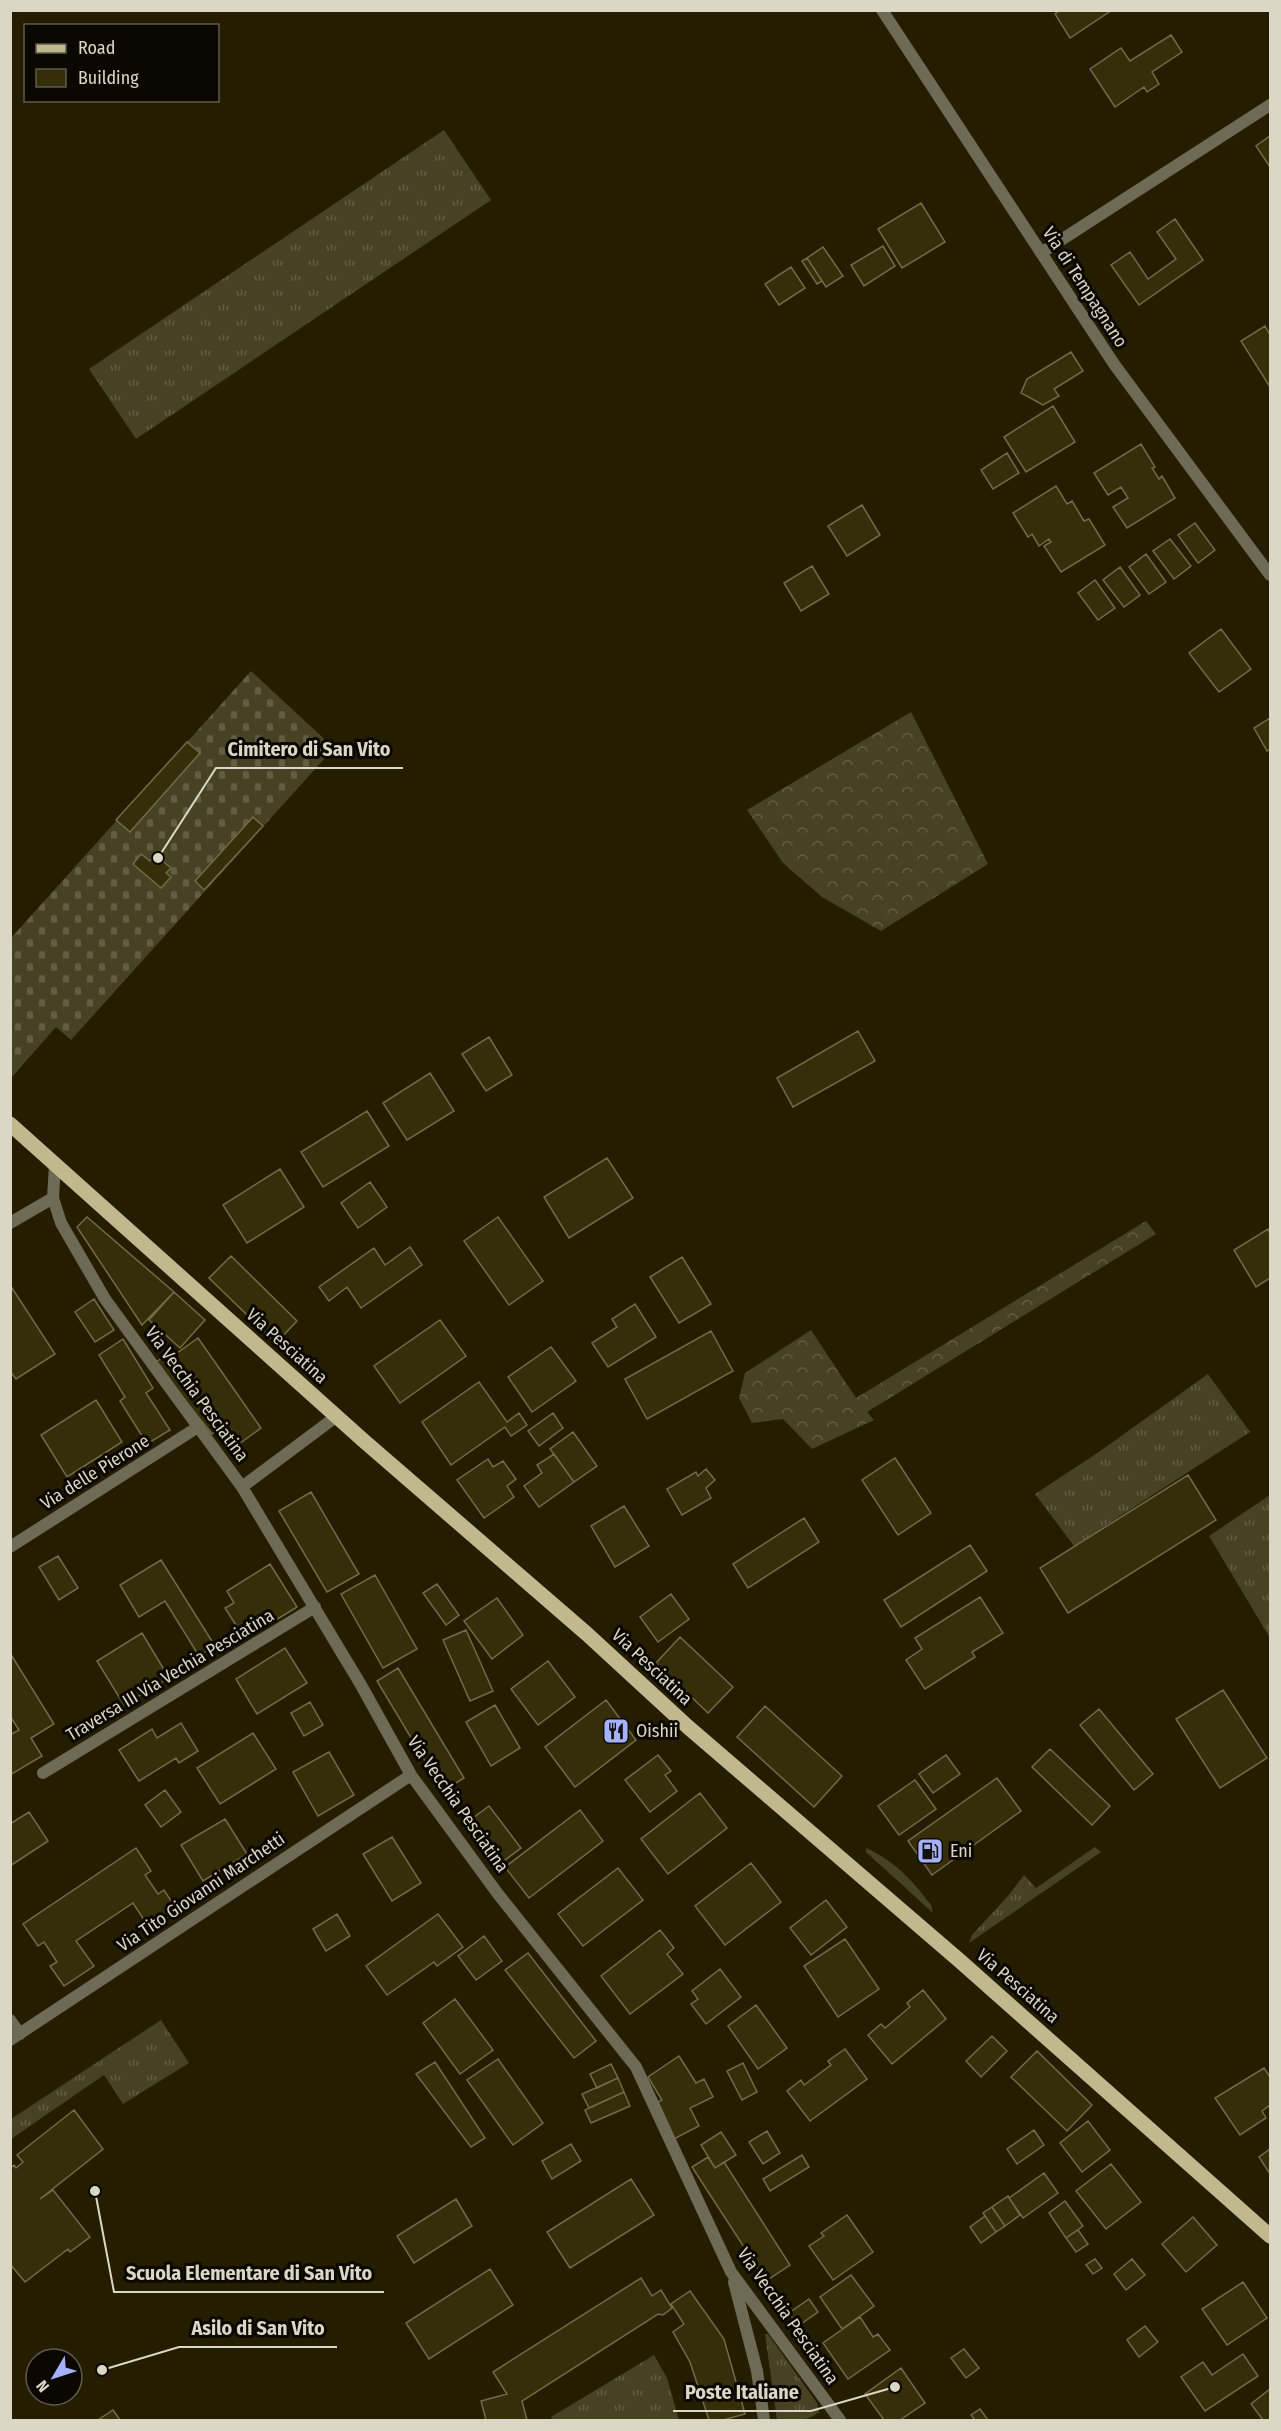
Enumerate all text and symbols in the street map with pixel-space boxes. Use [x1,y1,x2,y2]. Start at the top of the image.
legend [24,24,219,102]
text: Road [78,37,115,59]
text: Building [78,67,139,89]
street label: Via di Tempagnano [1038,223,1132,351]
callout: Cimitero di San Vito [216,730,403,768]
text: Cimitero di San Vito [228,737,391,761]
street label: Via Pesciatina [242,1304,332,1388]
street label: Via Vecchia Pesciatina [141,1322,254,1466]
street label: Via delle Pierone [36,1430,154,1514]
street label: Traversa III Via Vechia Pesciatina [62,1604,278,1746]
street label: Via Pesciatina [607,1624,697,1710]
restaurant icon: Oishii [601,1716,631,1746]
place label: Oishii [636,1720,678,1742]
street label: Via Vecchia Pesciatina [403,1731,513,1877]
street label: Via Tito Giovanni Marchetti [113,1828,289,1956]
fuel station icon: Eni [915,1836,945,1866]
place label: Eni [950,1840,972,1862]
street label: Via Pesciatina [972,1944,1064,2028]
street label: Via Vecchia Pesciatina [733,2243,843,2389]
callout: Scuola Elementare di San Vito [114,2254,384,2292]
text: Scuola Elementare di San Vito [126,2261,372,2285]
callout: Asilo di San Vito [179,2309,337,2347]
text: Asilo di San Vito [190,2316,325,2340]
north arrow [24,2347,84,2407]
callout: Poste Italiane [673,2373,811,2411]
text: N [32,2376,53,2396]
text: Poste Italiane [685,2380,799,2404]

